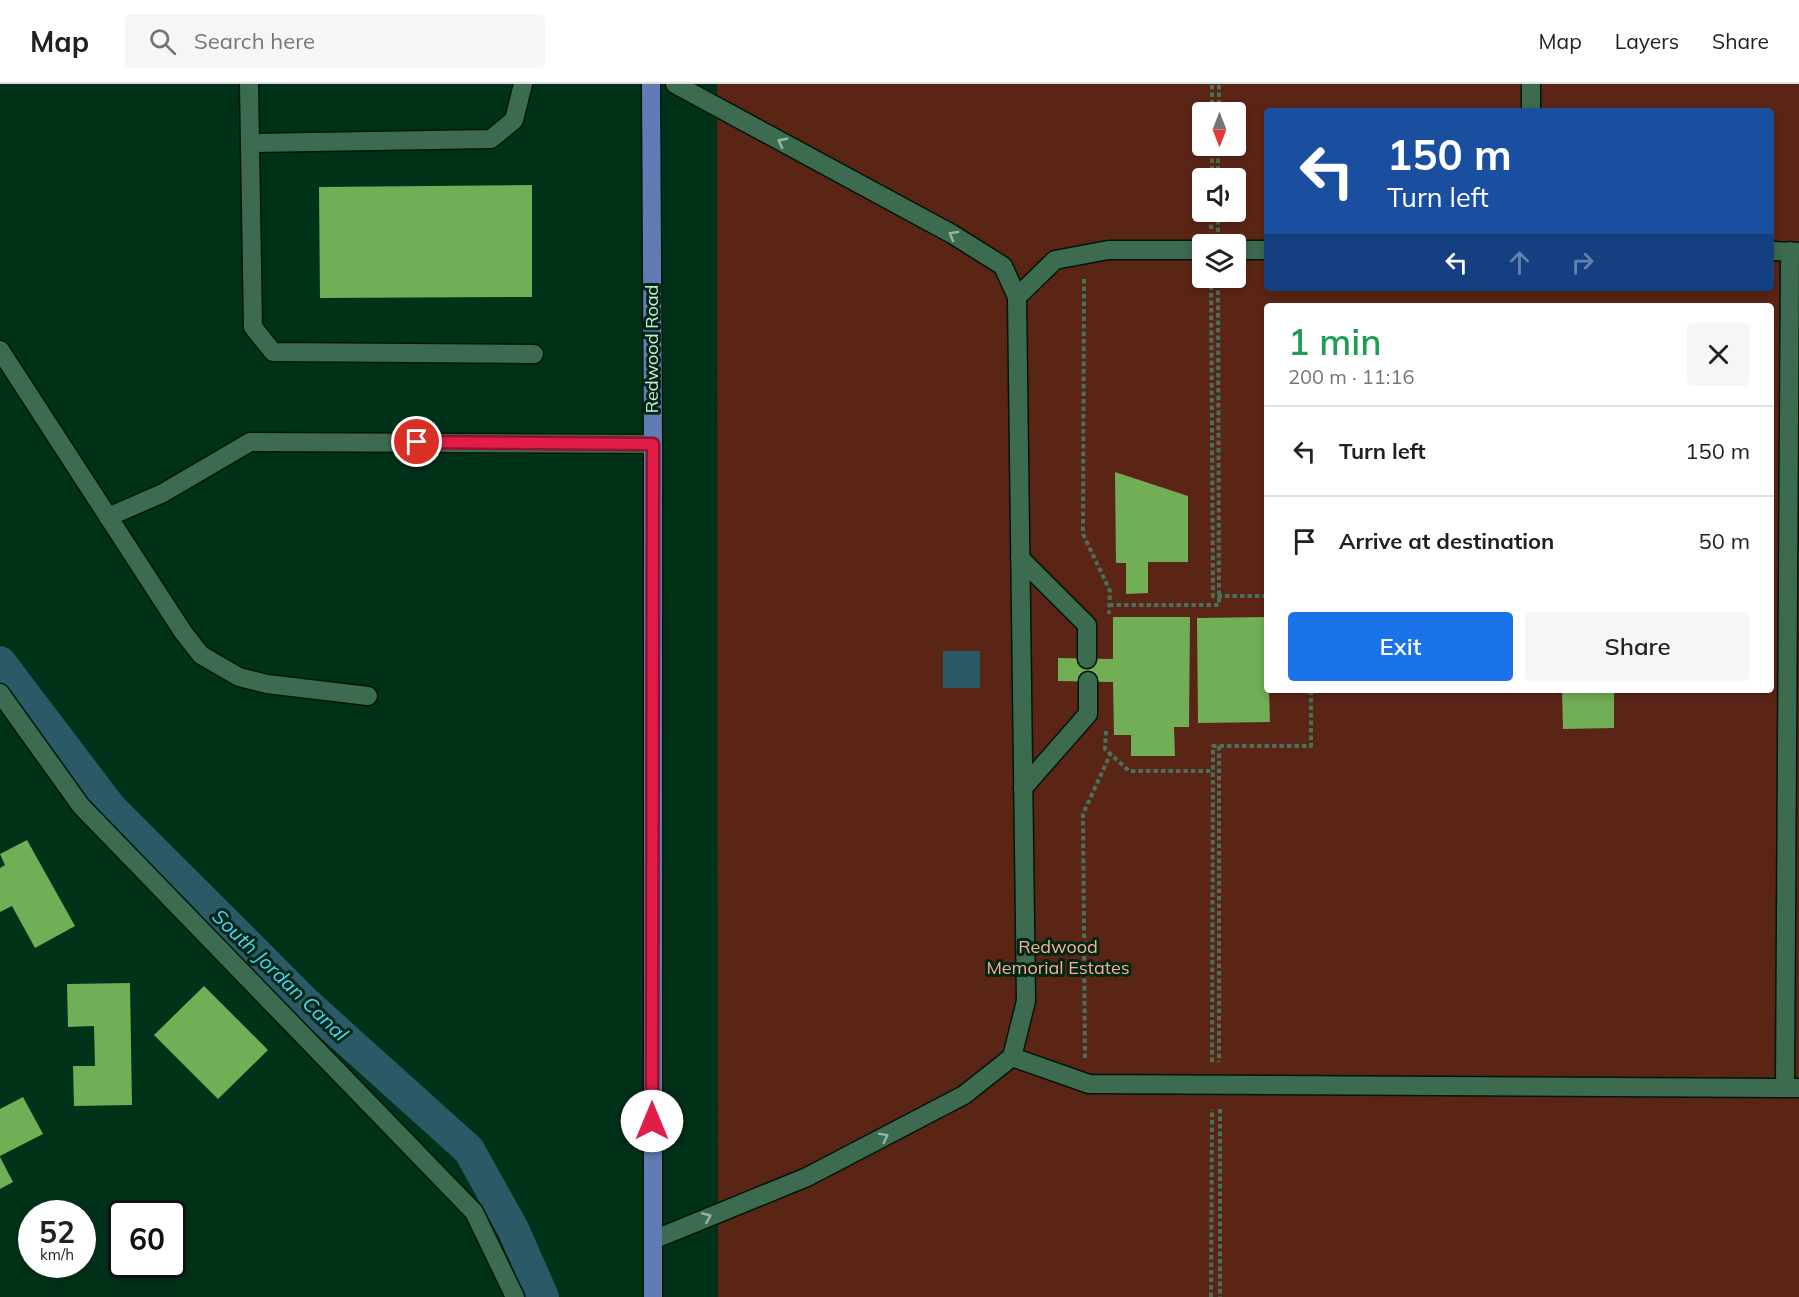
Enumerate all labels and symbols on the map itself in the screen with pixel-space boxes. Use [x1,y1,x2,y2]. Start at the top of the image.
north arrow [1192,102,1246,156]
one-way arrow [777,138,788,149]
one-way arrow [949,231,959,242]
street label: Redwood Road [640,285,663,413]
pin [391,416,442,467]
water label: South Jordan Canal [207,903,354,1046]
park label: Redwood Memorial Estates [986,935,1130,979]
position arrow [620,1089,684,1153]
one-way arrow [878,1133,888,1144]
speed limit sign: 60 [108,1200,186,1278]
one-way arrow [700,1212,711,1224]

